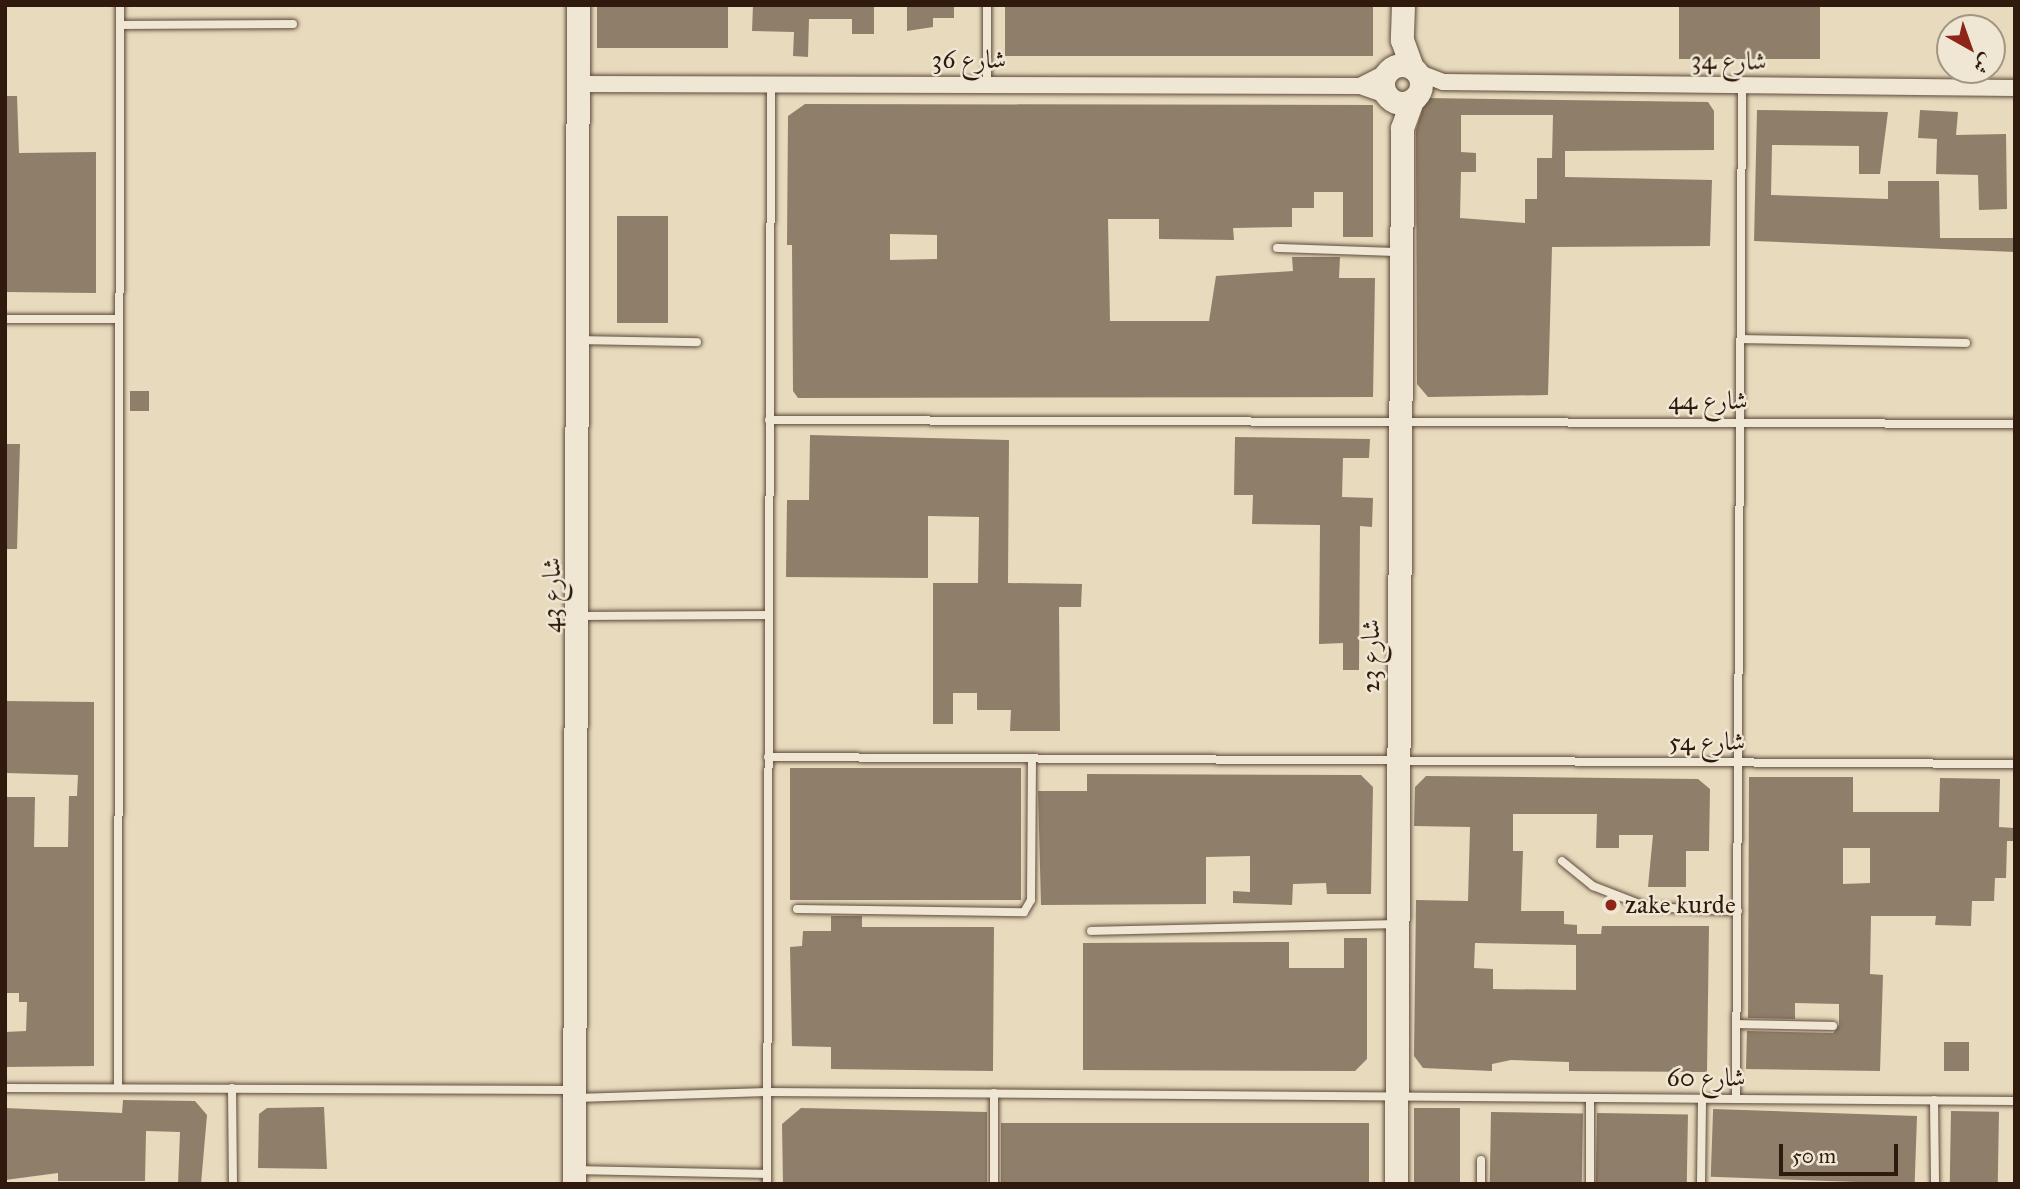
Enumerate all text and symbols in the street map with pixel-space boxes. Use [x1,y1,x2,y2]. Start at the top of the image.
north arrow [1936,14,2006,84]
street label: شارع 36 [932,44,1006,76]
street label: شارع 34 [1691,45,1767,77]
text: ش [1969,49,1998,79]
street label: شارع 44 [1668,385,1748,417]
street label: شارع 43 [536,557,568,633]
street label: شارع 23 [1355,619,1387,693]
street label: شارع 54 [1669,726,1745,758]
place label: zake kurde [1625,889,1736,921]
marker: zake kurde [1603,897,1619,913]
street label: شارع 60 [1666,1062,1746,1094]
scale bar [1782,1130,1901,1174]
text: 50 m [1792,1143,1836,1169]

